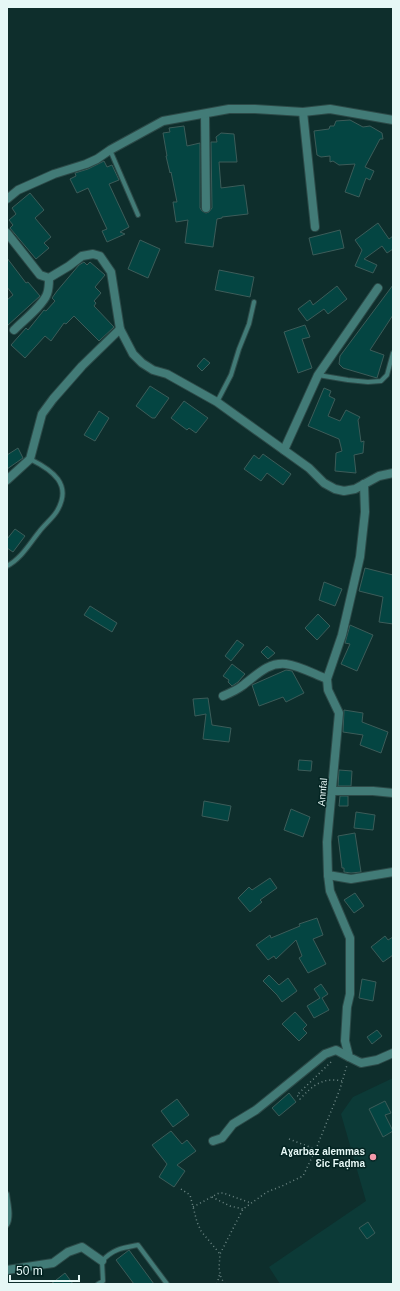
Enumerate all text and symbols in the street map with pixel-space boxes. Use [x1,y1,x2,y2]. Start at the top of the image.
street label: Annfal [316,777,329,807]
place label: Aɣarbaz alemmas Ɛic Faḍma [281,1146,365,1170]
marker: Aɣarbaz alemmas Ɛic Faḍma [368,1152,378,1162]
scale bar [10,1257,79,1283]
text: 50 m [16,1264,43,1278]

